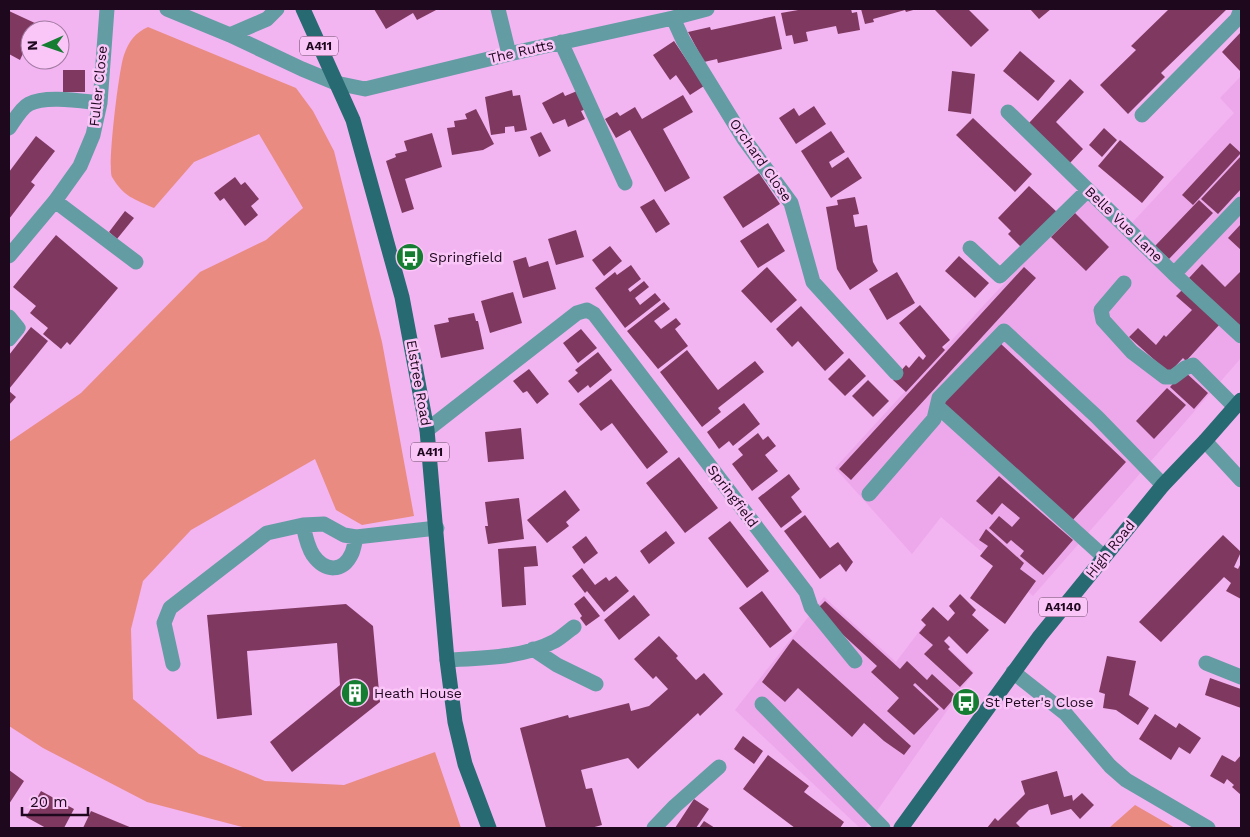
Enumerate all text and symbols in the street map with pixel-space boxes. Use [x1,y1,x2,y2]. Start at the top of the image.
north arrow [20,20,70,70]
road number: A411 [300,36,338,56]
street label: The Rutts [487,36,555,66]
text: N [24,40,40,51]
street label: Fuller Close [86,45,110,127]
street label: Orchard Close [727,116,795,204]
street label: Belle Vue Lane [1082,183,1166,265]
bus stop icon: Springfield [395,242,425,272]
place label: Springfield [429,249,503,265]
street label: Elstree Road [404,339,434,427]
road number: A411 [411,442,449,462]
street label: Springfield [704,462,762,530]
street label: High Road [1082,517,1138,581]
road number: A4140 [1039,598,1087,616]
building icon: Heath House [340,678,370,708]
place label: Heath House [374,685,462,701]
bus stop icon: St Peter's Close [951,687,981,717]
place label: St Peter's Close [985,694,1094,710]
scale bar [22,784,89,816]
text: 20 m [30,793,68,811]

